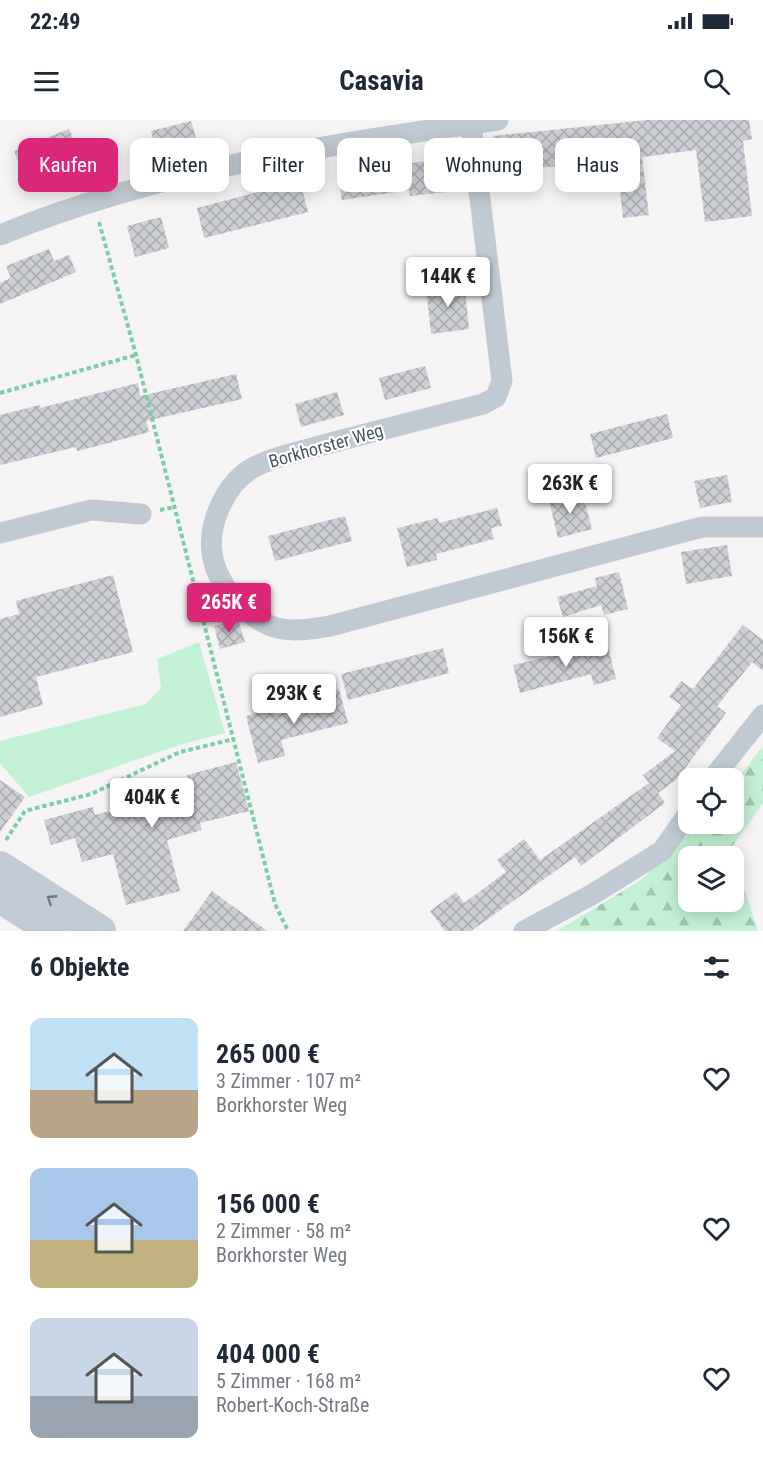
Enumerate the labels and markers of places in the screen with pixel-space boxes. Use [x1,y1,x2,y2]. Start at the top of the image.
pin: 144K € [399,257,497,308]
pin: 263K € [521,464,619,515]
pin: 265K € [180,583,278,634]
pin: 156K € [517,617,615,668]
pin: 293K € [245,674,343,725]
pin: 404K € [103,778,201,829]

